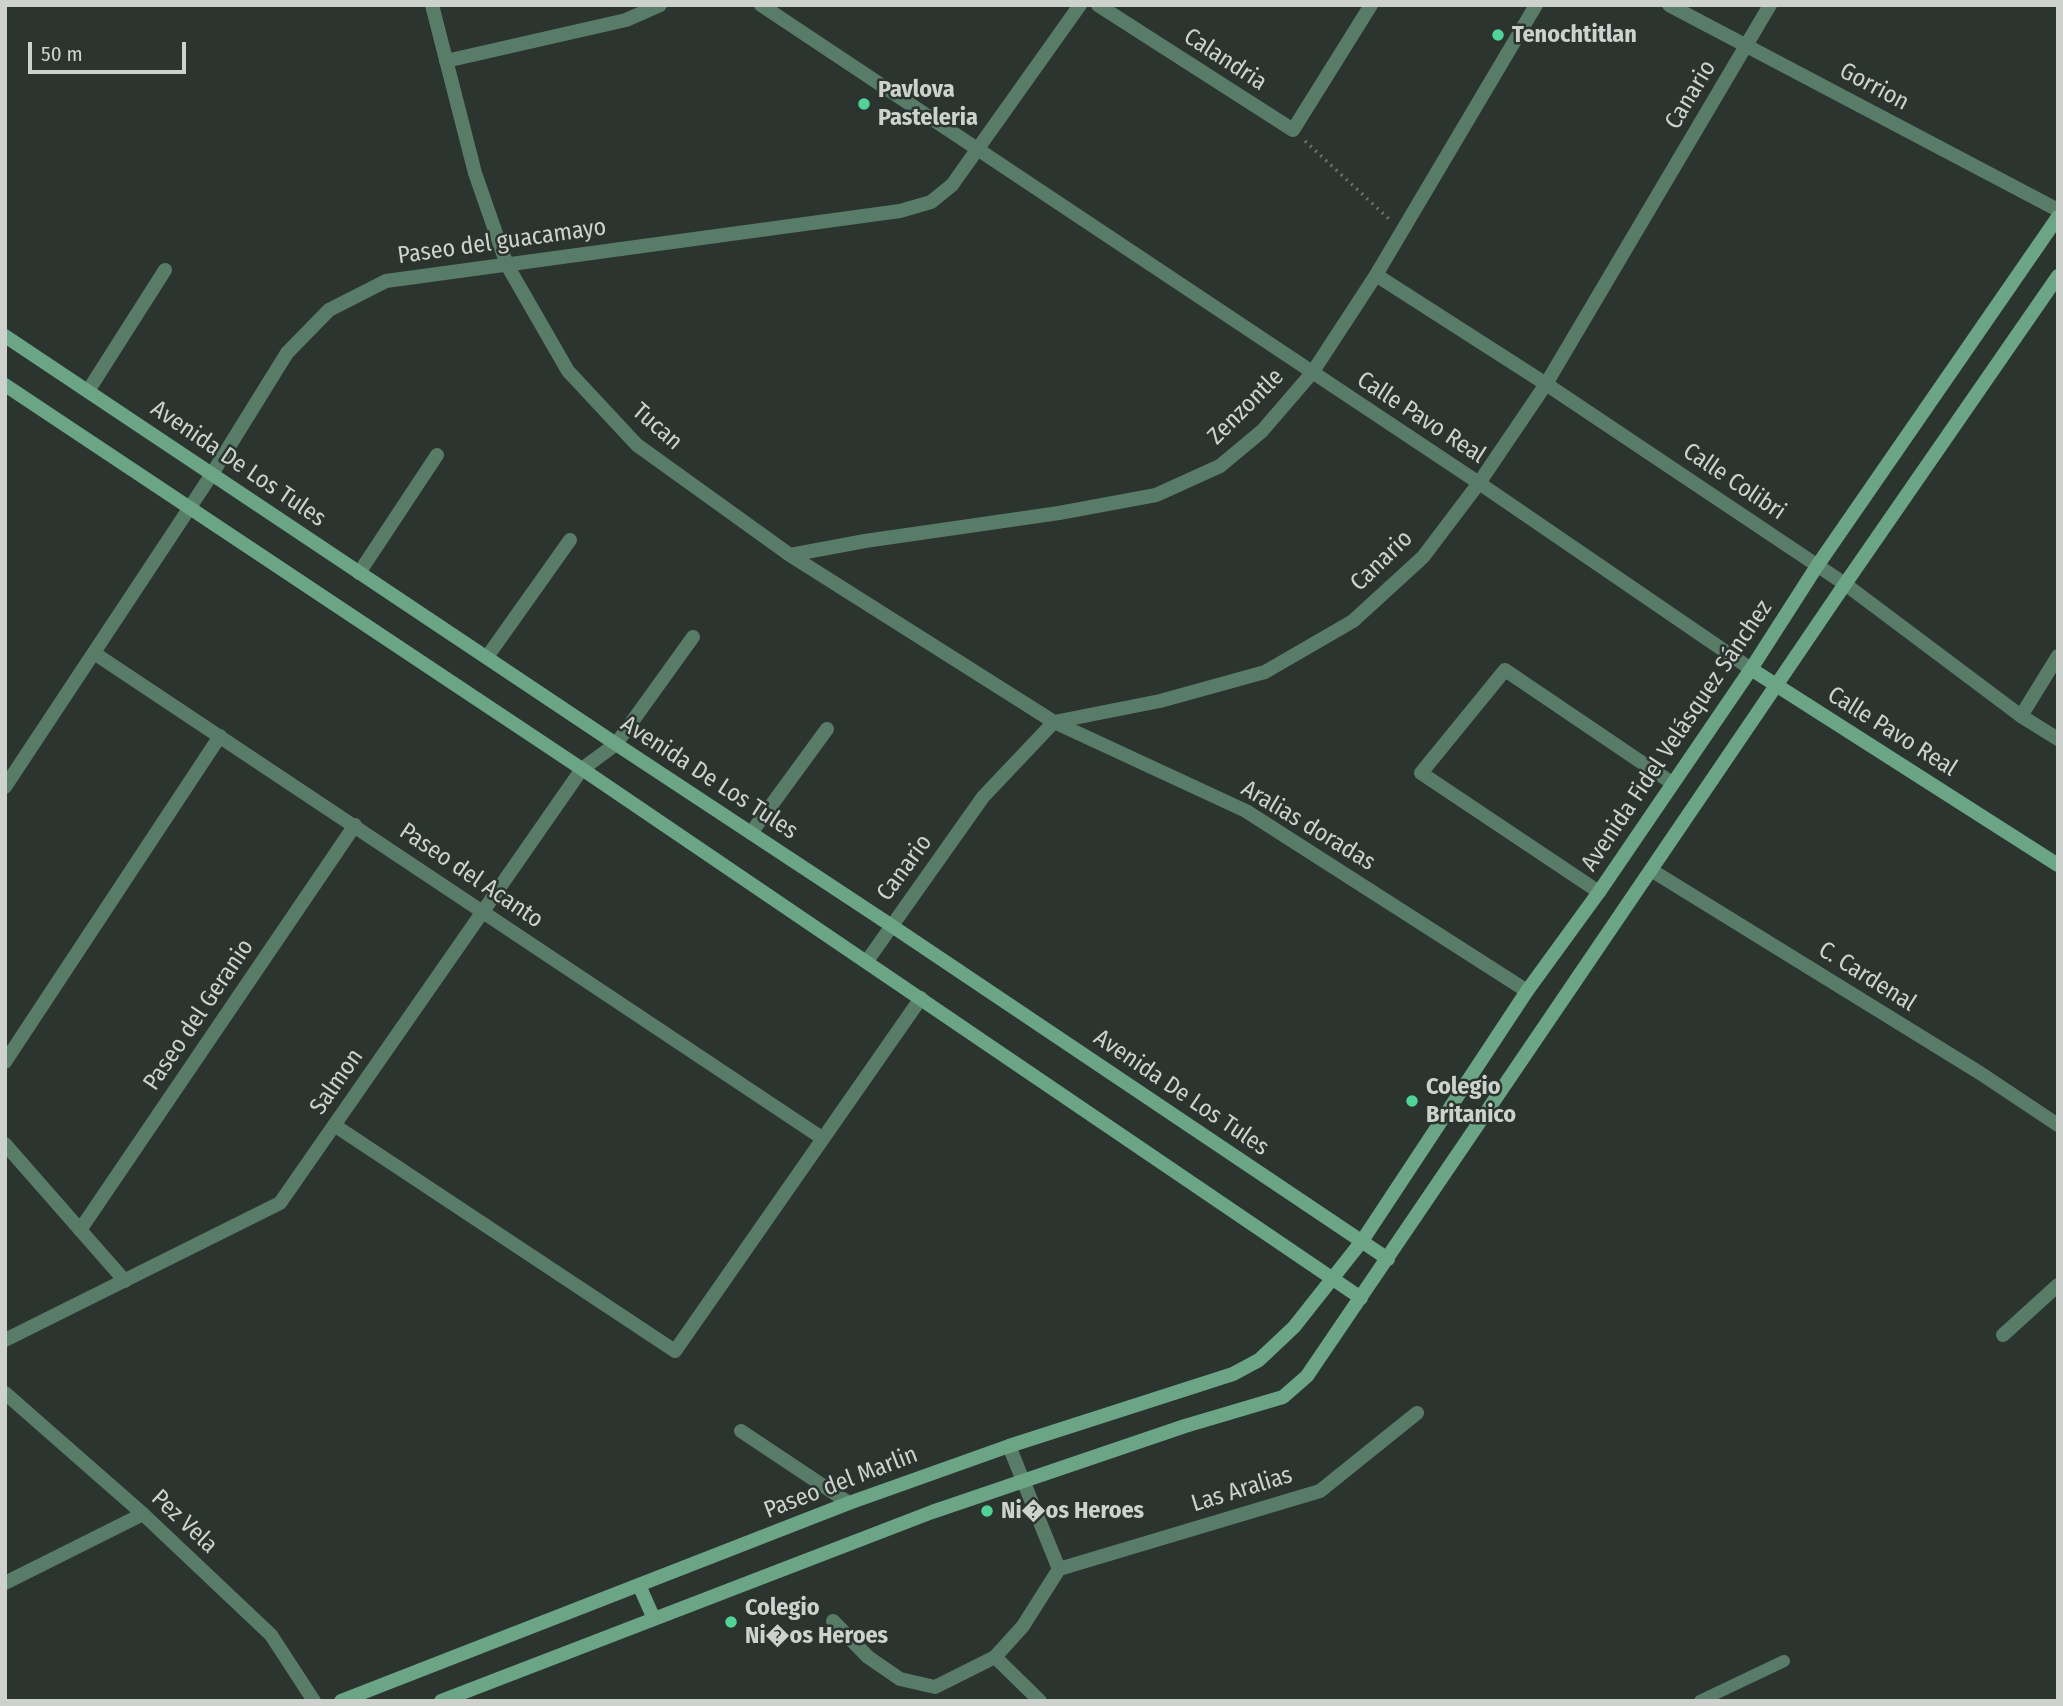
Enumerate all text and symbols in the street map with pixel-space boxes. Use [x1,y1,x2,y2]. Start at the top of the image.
place label: Tenochtitlan [1512,21,1637,49]
street label: Calandria [1178,23,1272,97]
marker: Tenochtitlan [1490,27,1506,43]
scale bar [32,28,189,72]
text: 50 m [41,41,83,67]
street label: Canario [1659,55,1723,135]
street label: Gorrion [1834,57,1914,117]
place label: Pavlova Pasteleria [878,76,978,132]
marker: Pavlova Pasteleria [856,96,872,112]
street label: Paseo del guacamayo [396,213,608,271]
street label: Zenzontle [1202,363,1290,451]
street label: Calle Pavo Real [1351,366,1491,470]
street label: Avenida De Los Tules [145,395,331,533]
street label: Tucan [626,397,688,457]
street label: Calle Colibri [1677,437,1791,527]
street label: Canario [1345,525,1419,597]
street label: Avenida Fidel Velásquez Sánchez [1575,595,1779,877]
street label: Calle Pavo Real [1822,681,1962,783]
street label: Avenida De Los Tules [615,710,803,846]
street label: Aralias doradas [1236,775,1380,877]
street label: Paseo del Acanto [394,817,548,935]
street label: Canario [871,829,939,907]
street label: Paseo del Geranio [138,934,260,1096]
street label: C. Cardenal [1813,936,1921,1018]
street label: Avenida De Los Tules [1088,1024,1274,1162]
street label: Salmon [304,1044,370,1120]
place label: Colegio Britanico [1426,1073,1516,1129]
marker: Colegio Britanico [1404,1093,1420,1109]
street label: Paseo del Marlin [760,1440,922,1526]
street label: Las Aralias [1188,1461,1296,1519]
street label: Pez Vela [145,1484,223,1560]
place label: Ni�os Heroes [1001,1497,1144,1525]
marker: Ni�os Heroes [979,1503,995,1519]
place label: Colegio Ni�os Heroes [745,1594,888,1650]
marker: Colegio Ni�os Heroes [723,1614,739,1630]

